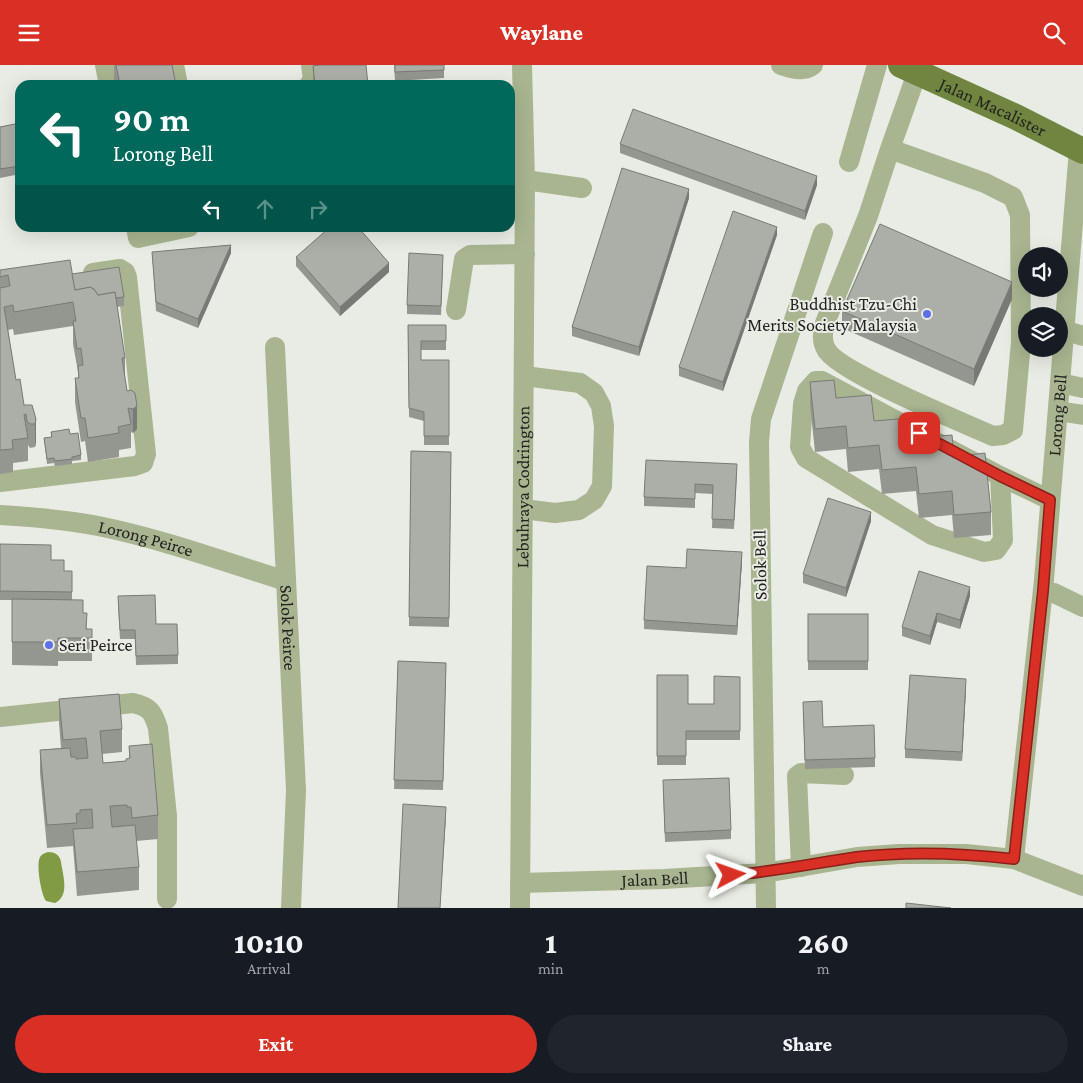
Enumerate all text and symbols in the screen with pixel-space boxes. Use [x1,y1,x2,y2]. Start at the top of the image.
icon: menu [15,19,43,47]
icon: search [1040,19,1068,47]
text: Waylane [500,20,583,45]
street label: Jalan Macalister [934,73,1050,141]
icon: left [30,100,95,165]
text: 90 m [113,100,190,139]
text: Lorong Bell [113,141,213,166]
icon: left [198,195,226,223]
icon: ahead [251,195,279,223]
icon: right [304,195,332,223]
map controls [1018,247,1068,357]
button: sound [1018,247,1068,297]
place label: Buddhist Tzu-Chi Merits Society Malaysia [747,294,917,335]
button: layers [1018,307,1068,357]
marker: Buddhist Tzu-Chi Merits Society Malaysia [921,308,933,320]
street label: Lorong Bell [1044,373,1071,457]
street label: Lebuhraya Codrington [512,405,533,568]
pin [898,412,940,454]
icon: arrive [905,419,933,447]
street label: Lorong Peirce [97,516,196,561]
street label: Solok Bell [749,529,771,600]
street label: Solok Peirce [276,584,300,671]
place label: Seri Peirce [59,635,133,655]
marker: Seri Peirce [43,639,55,651]
position arrow [704,848,756,900]
street label: Jalan Bell [619,868,689,890]
text: 10:10 [234,926,304,959]
text: 1 [545,926,557,959]
text: 260 [798,926,849,959]
text: Arrival [247,960,291,977]
text: min [538,960,564,977]
text: m [817,960,830,977]
button: Exit [15,1015,537,1073]
button: Share [547,1015,1068,1073]

